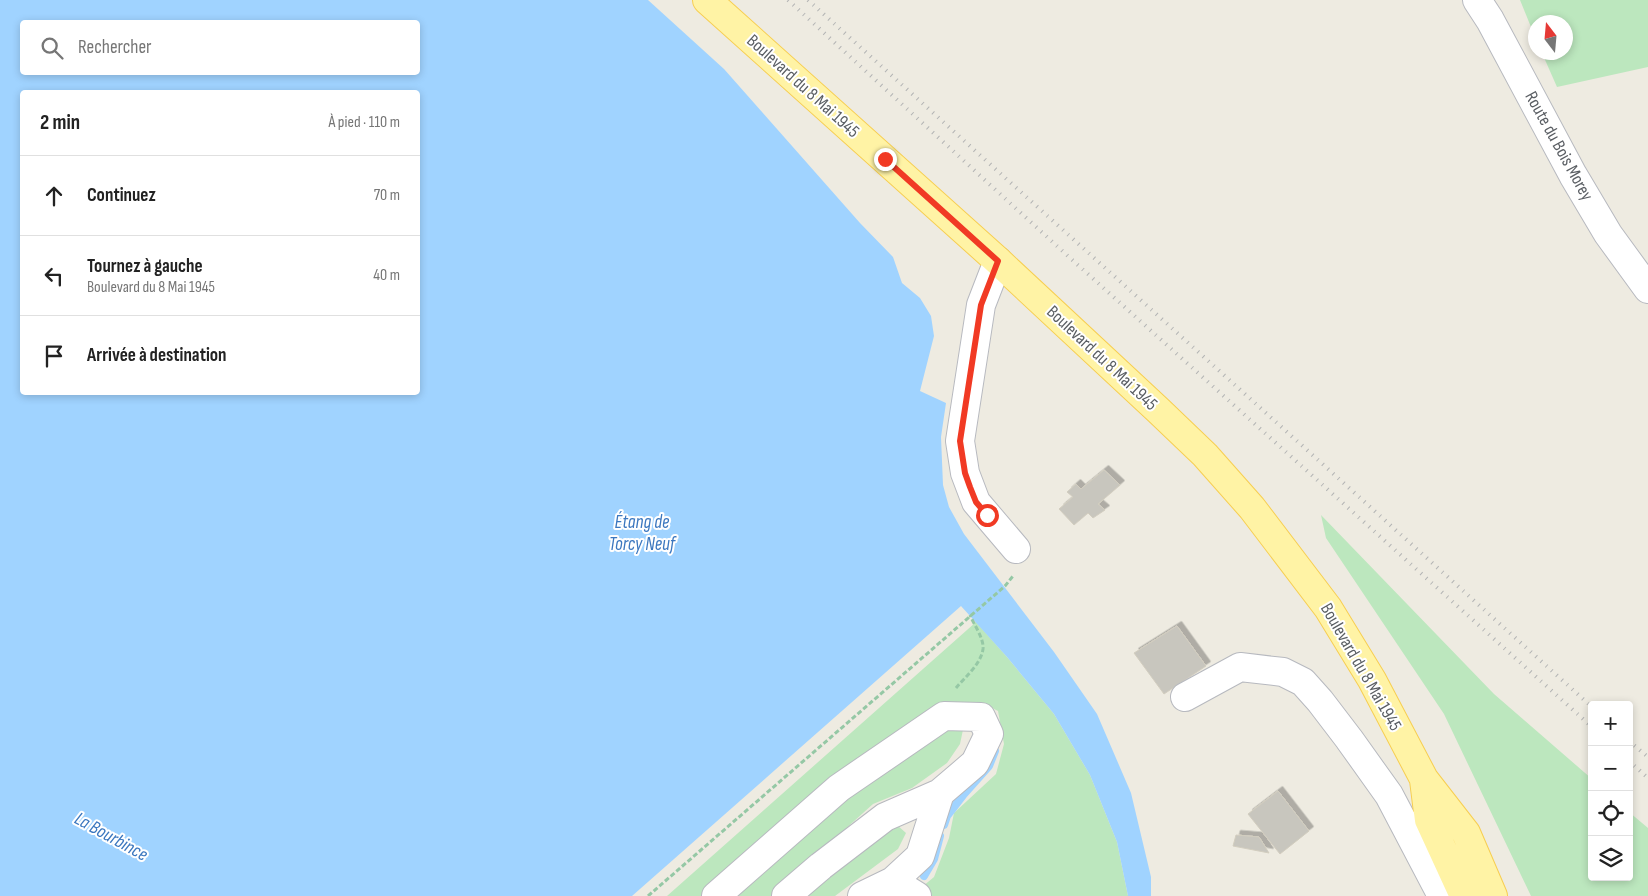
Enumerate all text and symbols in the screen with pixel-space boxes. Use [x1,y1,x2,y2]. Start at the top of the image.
north arrow [1528,15,1573,60]
search box [20,20,420,75]
street label: Boulevard du 8 Mai 1945 [743,30,863,142]
icon: search [38,34,66,62]
text: Rechercher [78,36,152,59]
street label: Route du Bois Morey [1520,88,1598,204]
text: 2 min [40,110,80,135]
text: À pied · 110 m [328,113,400,132]
route end [874,148,897,171]
icon: ahead [40,182,68,210]
text: Continuez [87,184,156,207]
text: 70 m [374,186,400,205]
text: Tournez à gauche [87,255,203,278]
icon: left [40,262,68,290]
text: 40 m [373,266,400,285]
text: Boulevard du 8 Mai 1945 [87,278,215,297]
street label: Boulevard du 8 Mai 1945 [1042,301,1162,415]
icon: arrive [40,342,68,370]
text: Arrivée à destination [87,344,227,367]
route start [976,504,999,527]
water label: Étang de Torcy Neuf [609,511,677,556]
street label: Boulevard du 8 Mai 1945 [1316,599,1406,735]
map controls [1588,701,1633,881]
button: + [1588,701,1633,746]
button: − [1588,746,1633,791]
button: locate [1588,791,1633,836]
water label: La Bourbince [70,807,152,867]
button: layers [1588,836,1633,881]

